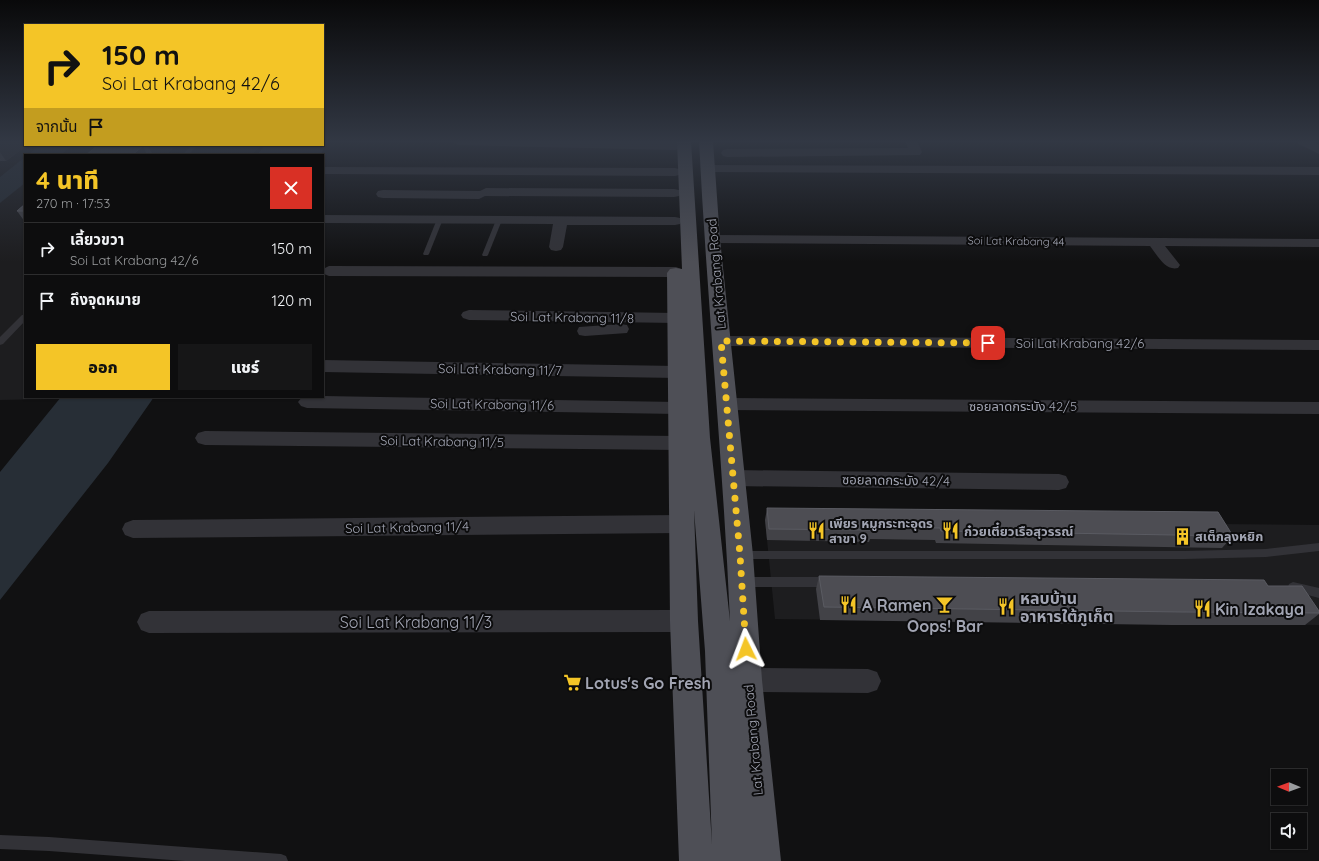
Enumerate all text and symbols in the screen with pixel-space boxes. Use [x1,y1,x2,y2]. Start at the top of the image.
text: 150 m [102,37,180,72]
icon: right [36,40,88,92]
text: Soi Lat Krabang 42/6 [102,72,280,95]
icon: arrive [85,116,107,138]
text: จากนั้น [36,117,77,136]
text: 4 นาที [36,165,99,195]
button: close [270,167,312,209]
text: 270 m · 17:53 [36,195,110,211]
street label: Lat Krabang Road [703,218,729,330]
text: เลี้ยวขวา [70,230,124,249]
street label: Soi Lat Krabang 44 [968,233,1065,249]
icon: right [36,238,58,260]
text: 150 m [272,239,312,258]
text: Soi Lat Krabang 42/6 [70,252,198,268]
icon: arrive [36,290,58,312]
text: ถึงจุดหมาย [70,290,141,309]
text: 120 m [271,291,312,310]
street label: Soi Lat Krabang 11/8 [510,308,634,326]
pin [971,326,1005,360]
icon: arrive [977,332,999,354]
street label: Soi Lat Krabang 42/6 [1016,335,1144,351]
button: ออก [36,344,170,390]
button: แชร์ [178,344,312,390]
street label: Soi Lat Krabang 11/7 [438,360,562,378]
street label: Soi Lat Krabang 11/6 [430,395,554,413]
street label: ซอยลาดกระบัง 42/5 [969,398,1077,414]
street label: Soi Lat Krabang 11/5 [380,432,504,450]
street label: ซอยลาดกระบัง 42/4 [842,471,950,489]
place label: เพียร หมูกระทะอุดร สาขา 9 [829,515,933,546]
street label: Soi Lat Krabang 11/4 [345,518,469,536]
restaurant icon: เพียร หมูกระทะอุดร สาขา 9 [806,520,826,540]
restaurant icon: ก๋วยเตี๋ยวเรือสุวรรณ์ [941,521,961,541]
place label: ก๋วยเตี๋ยวเรือสุวรรณ์ [964,522,1073,539]
building icon: สเต็กลุงหยิก [1172,526,1192,546]
place label: สเต็กลุงหยิก [1195,528,1263,544]
place label: หลบบ้าน อาหารใต้ภูเก็ต [1020,588,1113,627]
restaurant icon: A Ramen [839,595,859,615]
place label: A Ramen [862,595,932,615]
bar icon: Oops! Bar [935,595,955,615]
restaurant icon: หลบบ้าน อาหารใต้ภูเก็ต [997,597,1017,617]
restaurant icon: Kin Izakaya [1192,599,1212,619]
place label: Kin Izakaya [1215,599,1304,619]
street label: Soi Lat Krabang 11/3 [340,612,492,632]
place label: Oops! Bar [907,616,983,636]
position arrow [725,628,767,670]
supermarket icon: Lotus's Go Fresh [562,673,582,693]
place label: Lotus's Go Fresh [585,673,711,693]
street label: Lat Krabang Road [740,684,766,796]
north arrow [1271,769,1307,805]
map controls [1271,769,1307,849]
button: sound [1271,813,1307,849]

